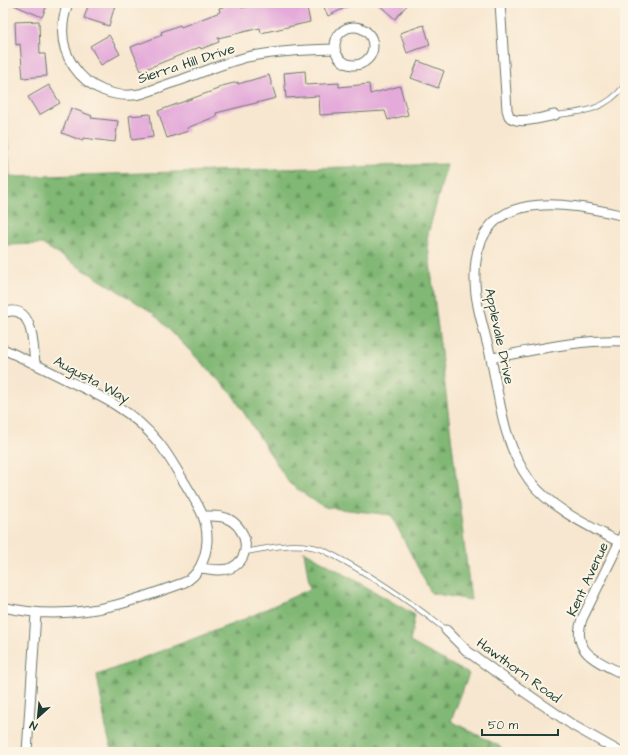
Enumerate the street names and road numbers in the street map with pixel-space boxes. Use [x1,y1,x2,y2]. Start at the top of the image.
street label: Sierra Hill Drive [135,39,238,89]
street label: Applevale Drive [479,286,519,387]
street label: Augusta Way [50,351,133,409]
street label: Kent Avenue [562,539,614,620]
street label: Hawthorn Road [472,633,565,708]

